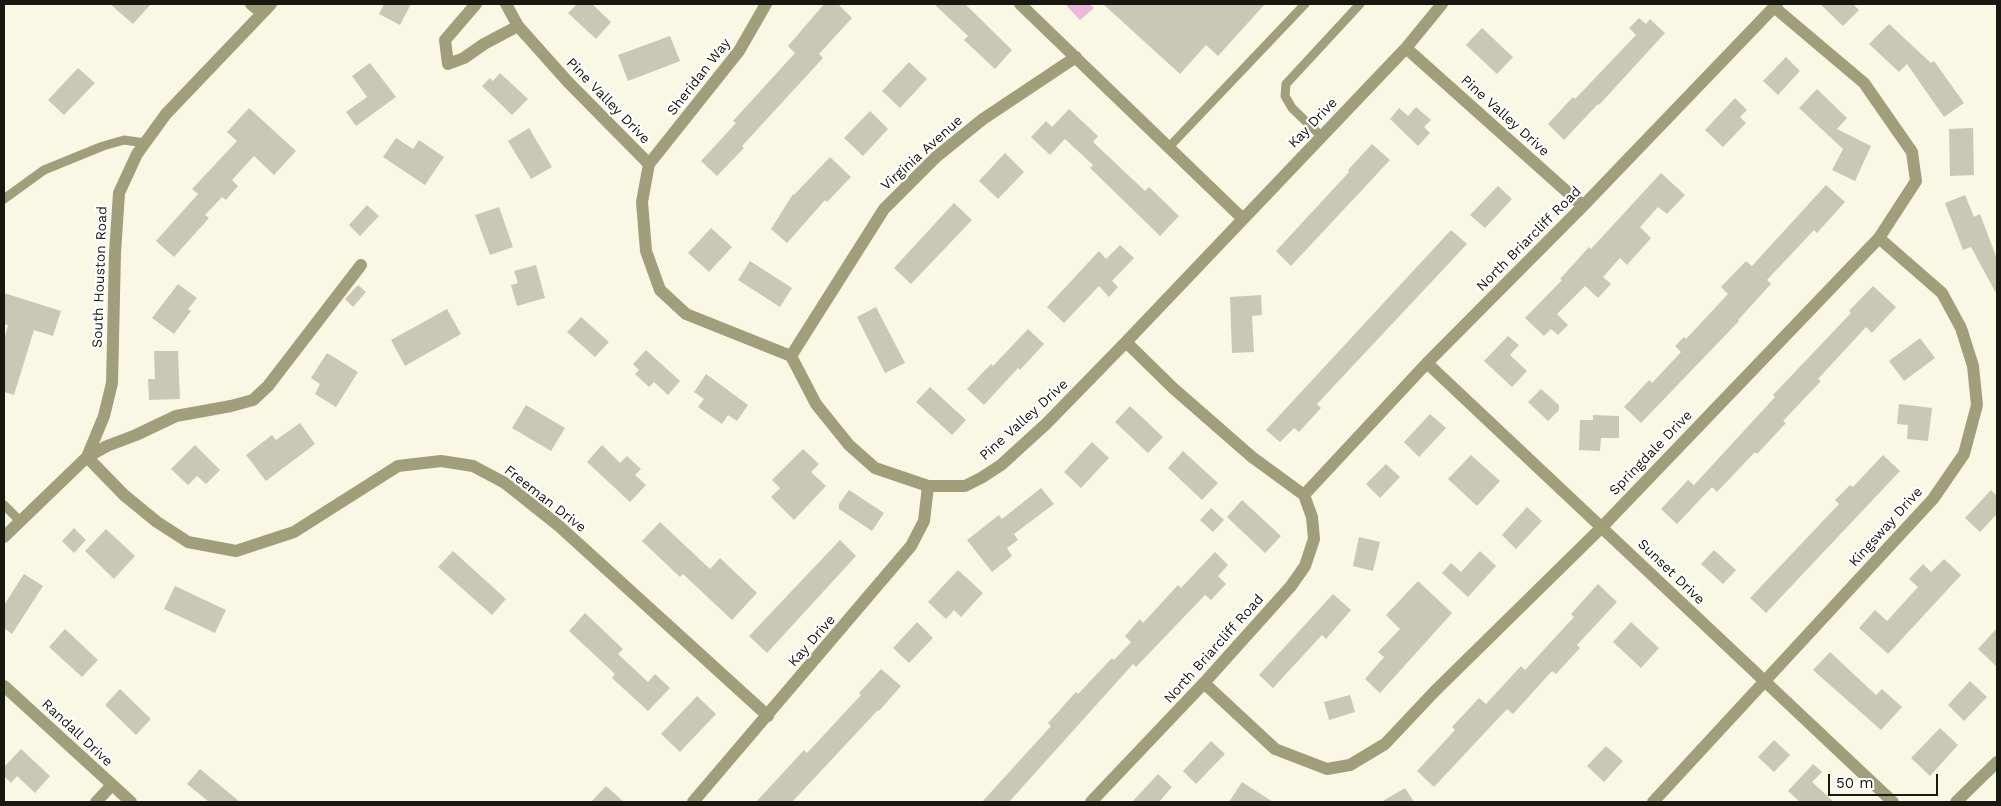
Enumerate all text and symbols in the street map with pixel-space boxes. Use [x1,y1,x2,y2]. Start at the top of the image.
street label: Sheridan Way [664,35,734,119]
street label: Pine Valley Drive [563,54,653,148]
street label: Pine Valley Drive [1457,72,1553,160]
street label: Kay Drive [1285,94,1341,152]
street label: Virginia Avenue [878,112,966,194]
street label: North Briarcliff Road [1473,183,1585,295]
street label: South Houston Road [89,206,111,348]
street label: Pine Valley Drive [976,376,1072,464]
street label: Springdale Drive [1606,407,1696,499]
street label: Freeman Drive [501,462,589,536]
street label: Kingsway Drive [1846,484,1926,570]
street label: Sunset Drive [1634,536,1708,608]
street label: North Briarcliff Road [1161,591,1267,707]
street label: Kay Drive [785,612,839,670]
street label: Randall Drive [38,696,116,770]
scale bar [1831,764,1941,796]
text: 50 m [1836,774,1873,792]

